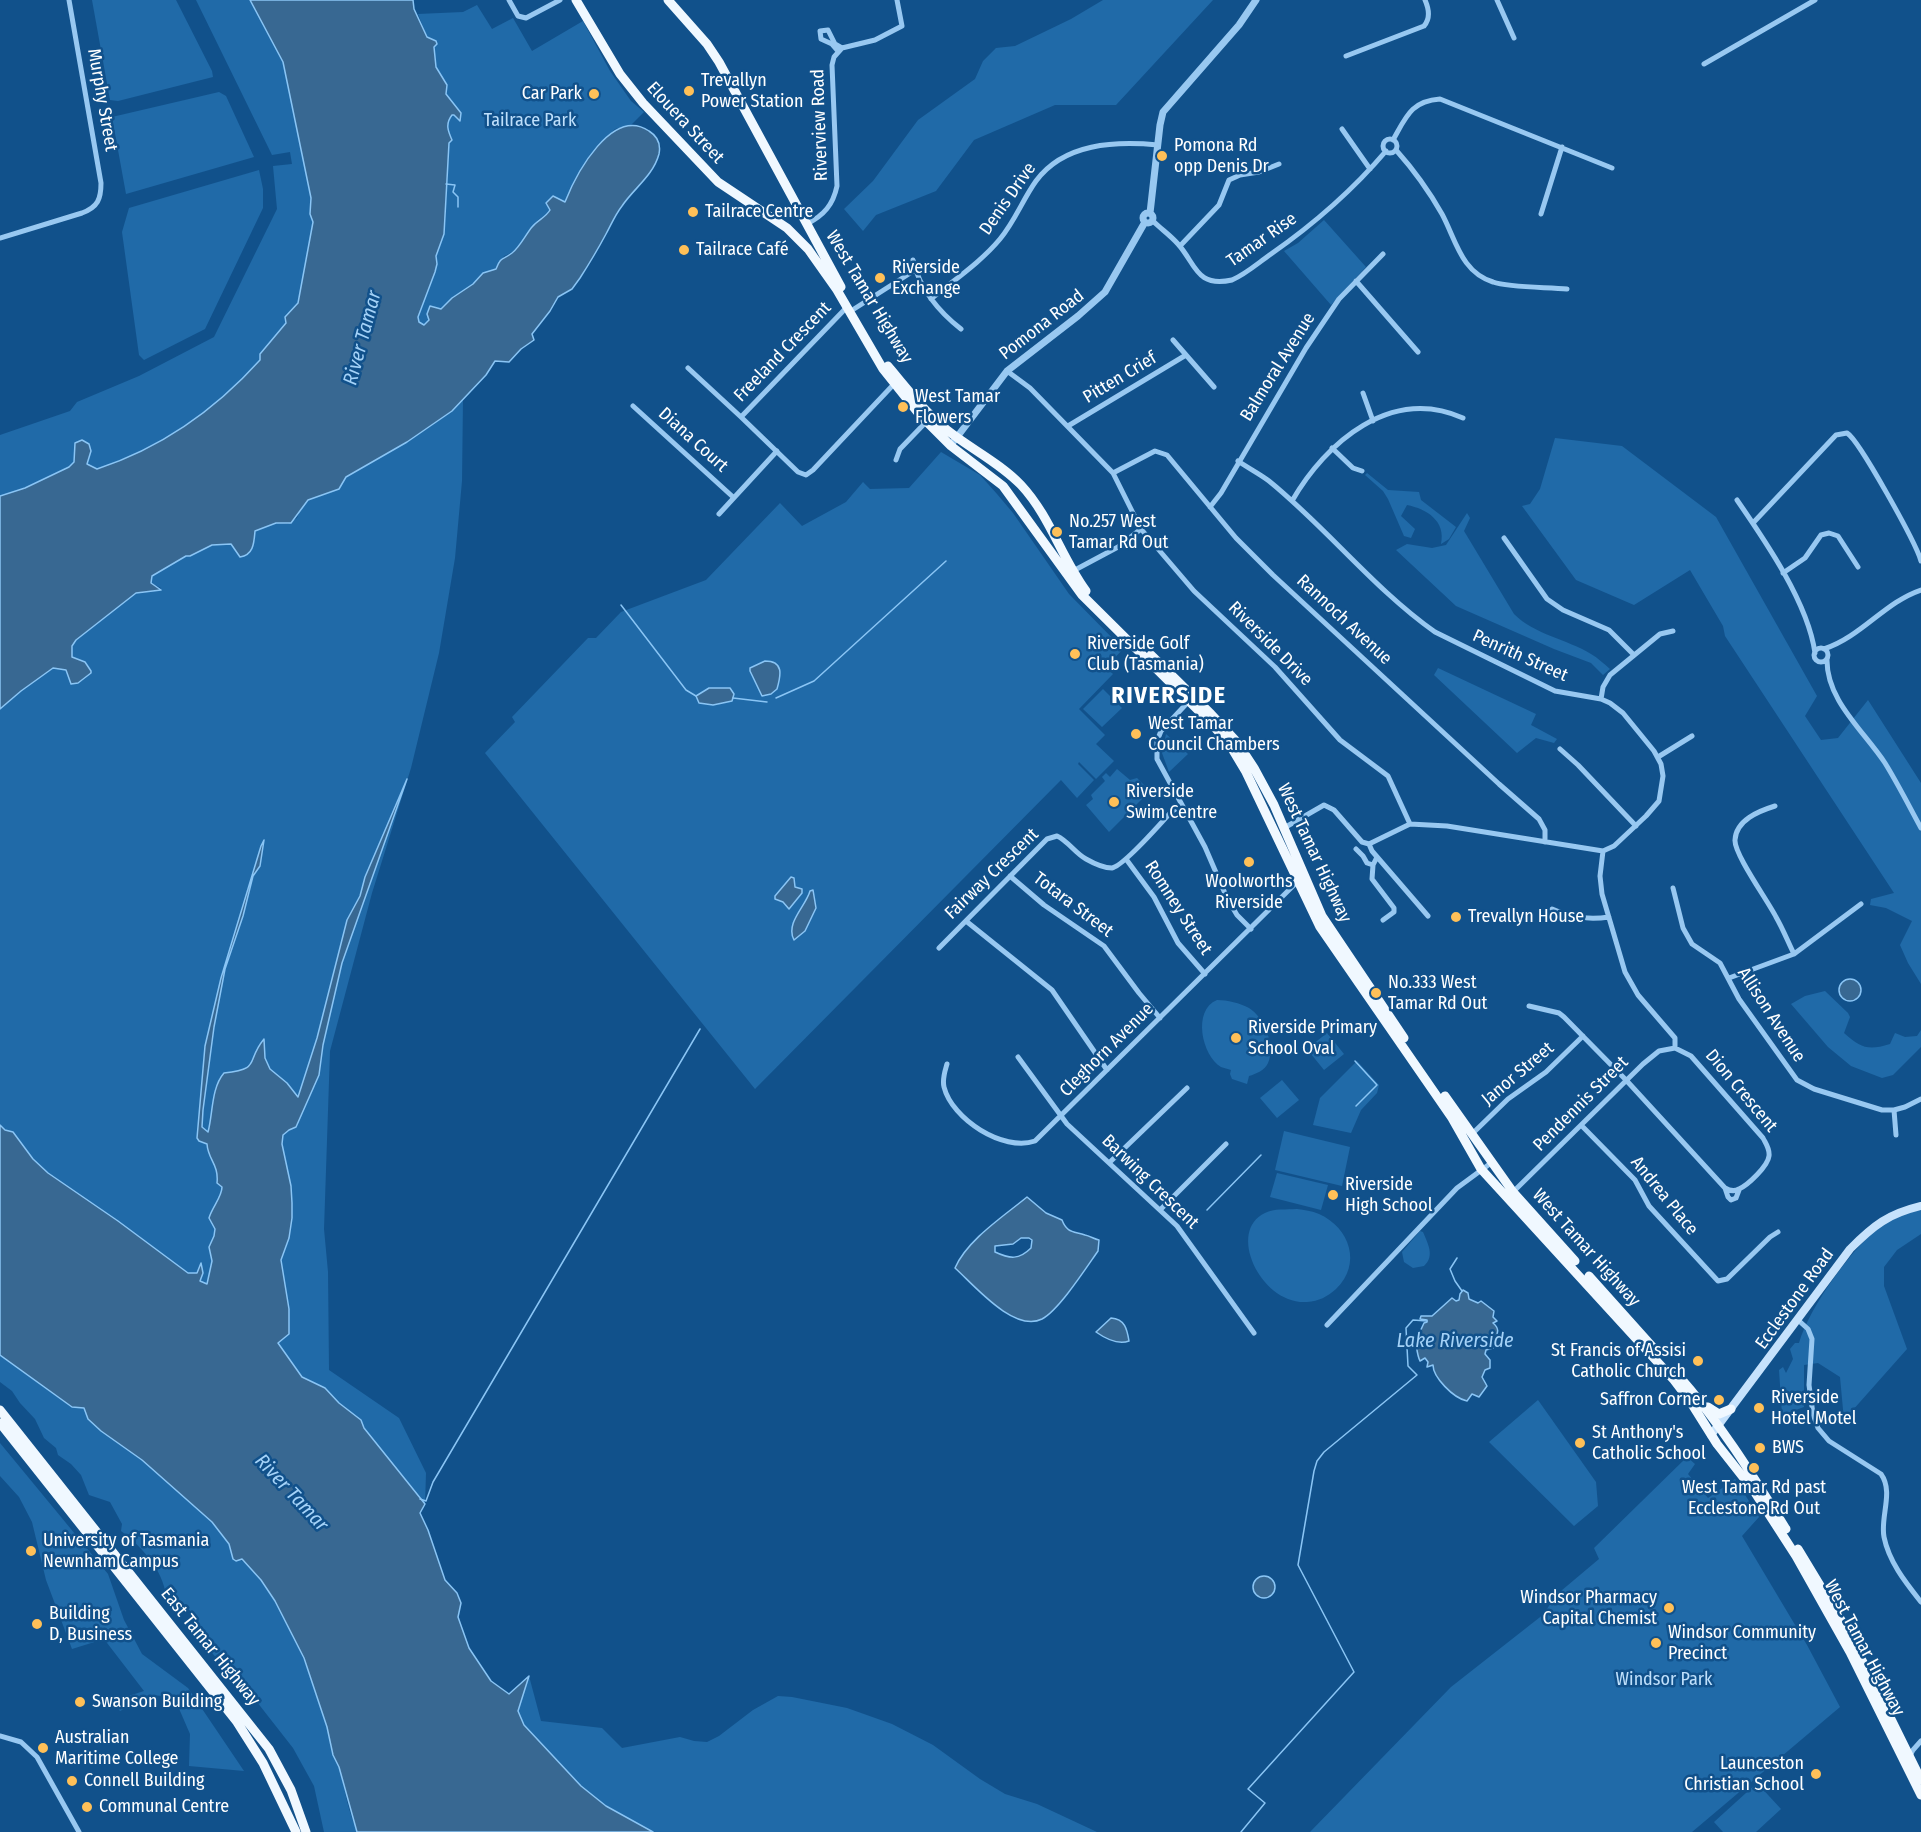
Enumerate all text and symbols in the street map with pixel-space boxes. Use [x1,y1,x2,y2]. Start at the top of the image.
street label: Murphy Street [82,47,122,153]
street label: Riverview Road [807,69,833,181]
place label: Trevallyn Power Station [701,70,803,112]
street label: Elouera Street [642,78,728,168]
place label: Car Park [522,83,582,105]
marker: Trevallyn Power Station [682,84,696,98]
marker: Car Park [587,87,601,101]
park label: Tailrace Park [484,110,576,132]
place label: Pomona Rd opp Denis Dr [1174,135,1269,178]
marker: Pomona Rd opp Denis Dr [1155,149,1169,163]
street label: Denis Drive [975,159,1041,239]
place label: Tailrace Centre [705,201,813,223]
marker: Tailrace Centre [686,205,700,219]
street label: Tamar Rise [1223,208,1301,272]
street label: West Tamar Highway [821,227,917,367]
place label: Tailrace Café [696,239,789,261]
marker: Tailrace Café [677,243,691,257]
place label: Riverside Exchange [892,257,961,300]
marker: Riverside Exchange [873,271,887,285]
street label: Pomona Road [995,285,1089,365]
water label: River Tamar [339,288,387,388]
street label: Freeland Crescent [730,298,836,406]
street label: Balmoral Avenue [1236,309,1320,425]
street label: Pitten Crief [1079,348,1161,408]
place label: West Tamar Flowers [915,386,1000,428]
marker: West Tamar Flowers [896,400,910,414]
street label: Diana Court [654,403,732,477]
place label: No.257 West Tamar Rd Out [1069,511,1168,554]
marker: No.257 West Tamar Rd Out [1050,525,1064,539]
street label: Rannoch Avenue [1292,570,1396,670]
street label: Riverside Drive [1223,597,1317,691]
street label: Penrith Street [1469,625,1571,687]
place label: Riverside Golf Club (Tasmania) [1087,633,1204,676]
marker: Riverside Golf Club (Tasmania) [1068,647,1082,661]
district label: RIVERSIDE [1111,682,1227,710]
place label: West Tamar Council Chambers [1148,713,1280,756]
marker: West Tamar Council Chambers [1129,727,1143,741]
street label: West Tamar Highway [1272,780,1356,926]
place label: Riverside Swim Centre [1126,781,1217,824]
marker: Riverside Swim Centre [1107,795,1121,809]
street label: Fairway Crescent [941,824,1043,924]
marker: Woolworths Riverside [1242,855,1256,869]
street label: Romney Street [1140,857,1216,959]
street label: Totara Street [1029,868,1117,942]
place label: Woolworths Riverside [1205,871,1293,914]
place label: Trevallyn House [1468,906,1584,928]
marker: Trevallyn House [1449,910,1463,924]
street label: Allison Avenue [1732,964,1810,1066]
place label: No.333 West Tamar Rd Out [1388,972,1487,1014]
marker: No.333 West Tamar Rd Out [1369,986,1383,1000]
street label: Cleghorn Avenue [1056,999,1158,1101]
place label: Riverside Primary School Oval [1248,1017,1377,1060]
marker: Riverside Primary School Oval [1229,1031,1243,1045]
street label: Janor Street [1478,1038,1558,1110]
street label: Dion Crescent [1700,1045,1782,1137]
street label: Pendennis Street [1529,1052,1633,1156]
street label: Barwing Crescent [1097,1130,1203,1234]
street label: Andrea Place [1626,1152,1702,1240]
place label: Riverside High School [1345,1174,1432,1216]
street label: West Tamar Highway [1527,1185,1645,1311]
marker: Riverside High School [1326,1188,1340,1202]
street label: Ecclestone Road [1751,1244,1839,1354]
water label: Lake Riverside [1396,1329,1514,1353]
place label: St Francis of Assisi Catholic Church [1551,1340,1686,1382]
marker: St Francis of Assisi Catholic Church [1691,1354,1705,1368]
place label: Riverside Hotel Motel [1771,1387,1856,1430]
place label: Saffron Corner [1600,1389,1707,1411]
marker: Saffron Corner [1712,1393,1726,1407]
marker: Riverside Hotel Motel [1752,1401,1766,1415]
place label: St Anthony's Catholic School [1592,1422,1706,1464]
marker: St Anthony's Catholic School [1573,1436,1587,1450]
place label: BWS [1772,1437,1804,1459]
marker: BWS [1753,1441,1767,1455]
water label: River Tamar [249,1449,333,1537]
marker: West Tamar Rd past Ecclestone Rd Out [1747,1461,1761,1475]
place label: West Tamar Rd past Ecclestone Rd Out [1682,1477,1826,1520]
place label: University of Tasmania Newnham Campus [43,1530,209,1572]
marker: University of Tasmania Newnham Campus [24,1544,38,1558]
street label: West Tamar Highway [1819,1576,1909,1720]
street label: East Tamar Highway [156,1584,264,1710]
place label: Windsor Pharmacy Capital Chemist [1520,1587,1657,1630]
marker: Windsor Pharmacy Capital Chemist [1662,1601,1676,1615]
place label: Building D, Business [49,1603,132,1646]
marker: Building D, Business [30,1617,44,1631]
place label: Windsor Community Precinct [1668,1622,1816,1664]
marker: Windsor Community Precinct [1649,1636,1663,1650]
park label: Windsor Park [1616,1669,1712,1691]
place label: Swanson Building [92,1691,222,1713]
marker: Swanson Building [73,1695,87,1709]
place label: Australian Maritime College [55,1727,178,1770]
marker: Australian Maritime College [36,1741,50,1755]
place label: Launceston Christian School [1684,1753,1804,1796]
marker: Launceston Christian School [1809,1767,1823,1781]
place label: Connell Building [84,1770,204,1792]
marker: Connell Building [65,1774,79,1788]
place label: Communal Centre [99,1796,229,1818]
marker: Communal Centre [80,1800,94,1814]

